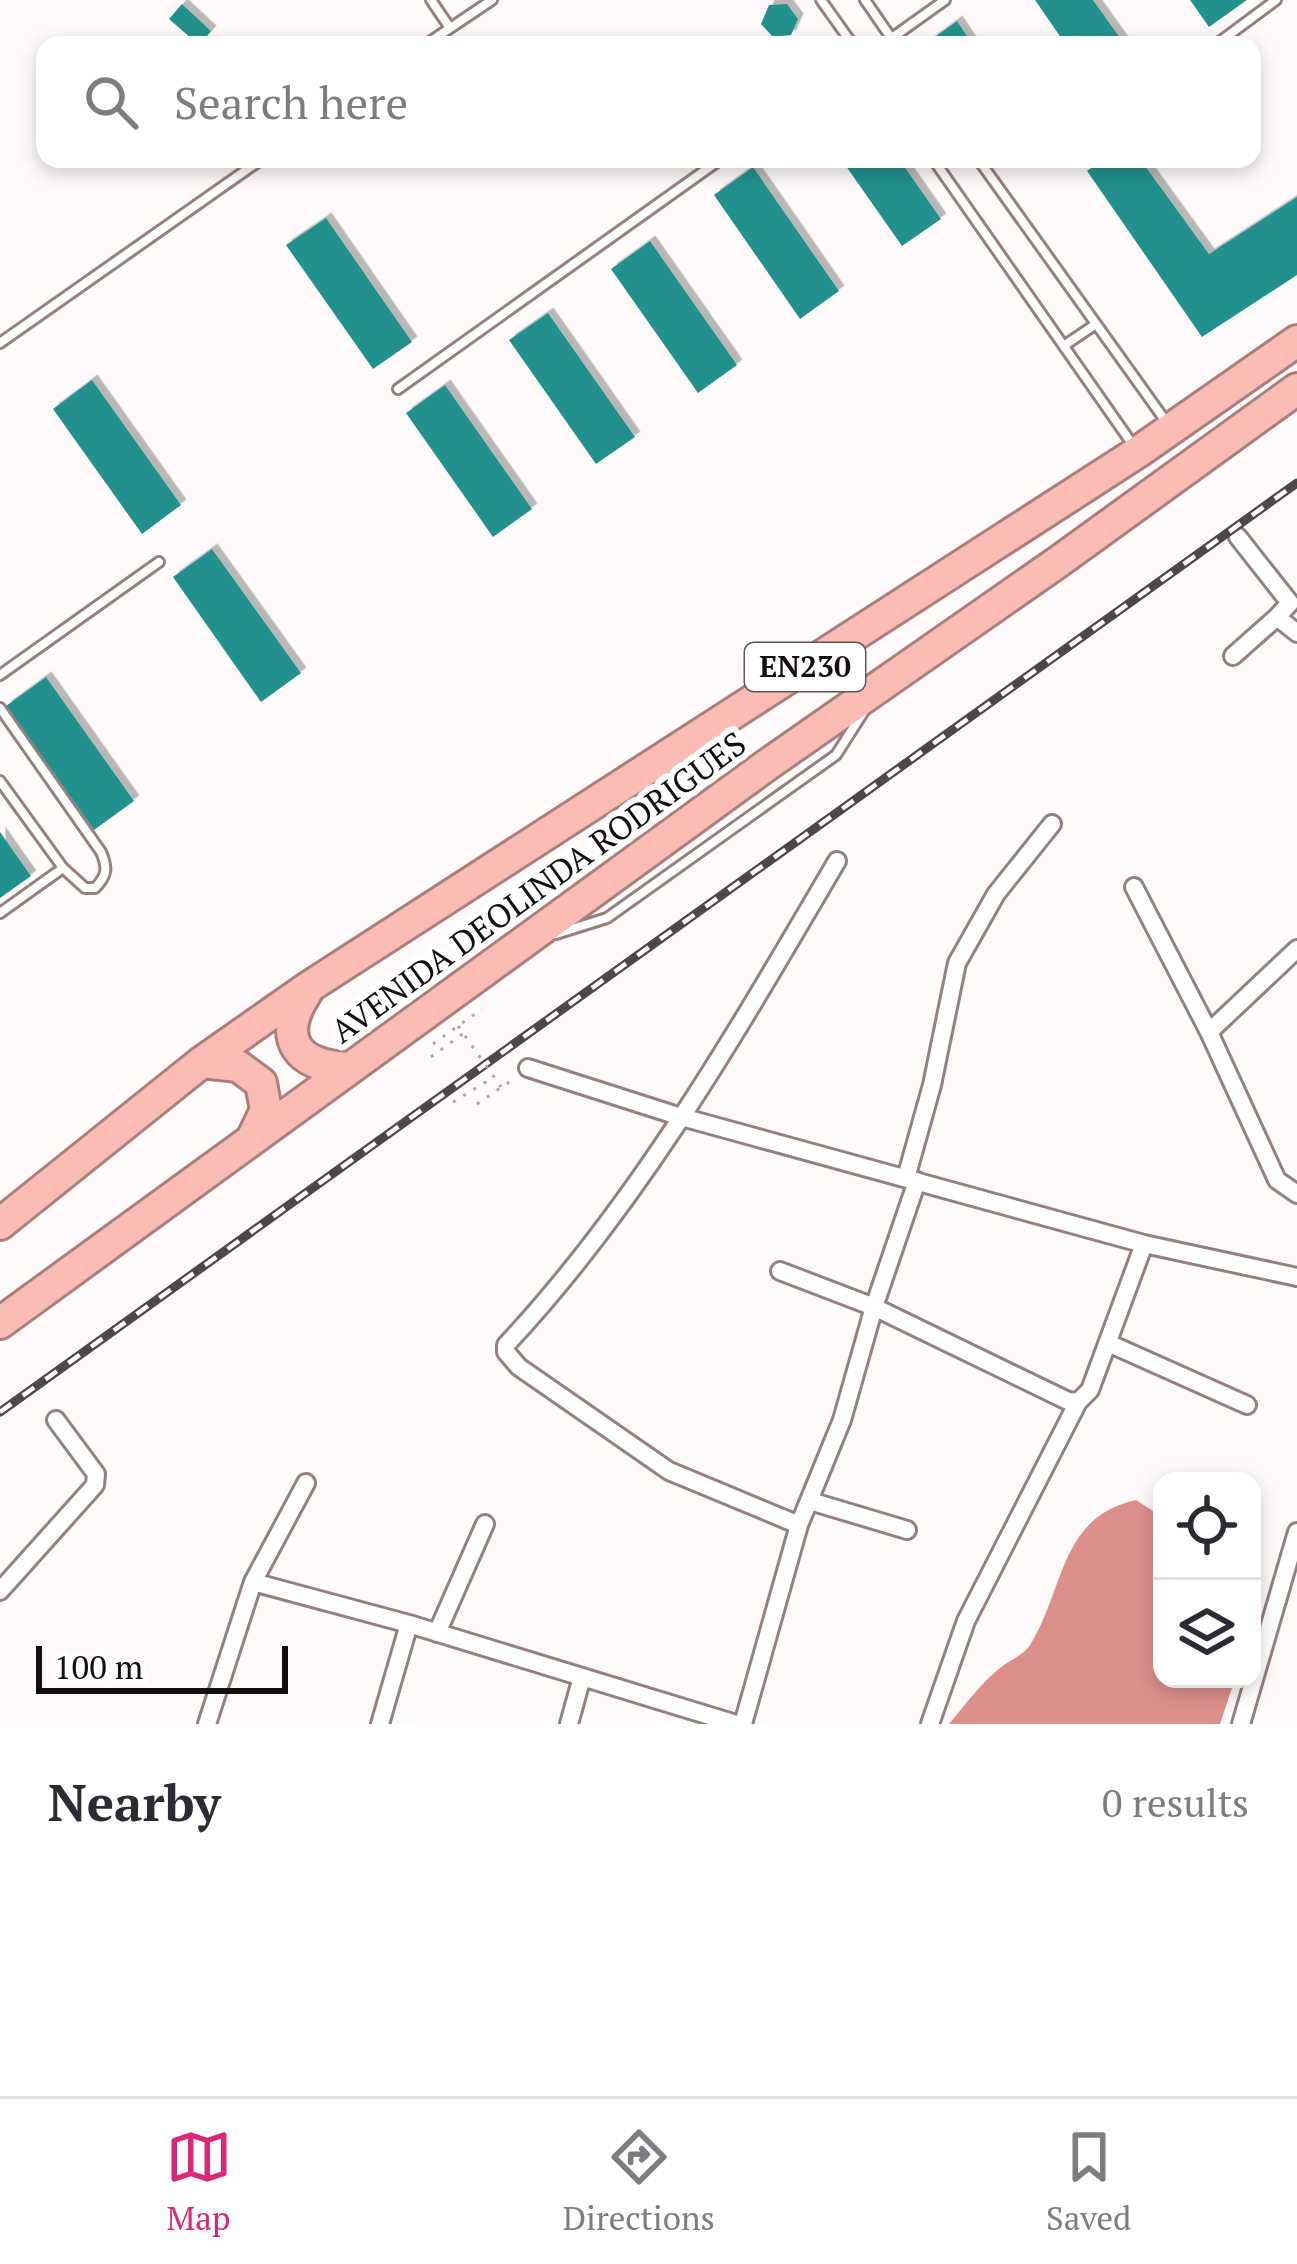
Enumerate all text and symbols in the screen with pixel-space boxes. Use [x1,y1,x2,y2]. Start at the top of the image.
search box [36,36,1261,168]
icon: search [78,69,144,135]
text: Search here [174,72,408,132]
road number: EN230 [745,643,865,691]
street label: AVENIDA DEOLINDA RODRIGUES [322,721,754,1052]
map controls [1153,1472,1261,1688]
button: locate [1153,1472,1261,1580]
button: layers [1153,1580,1261,1688]
scale bar [36,1640,288,1693]
text: 100 m [54,1645,143,1688]
text: Nearby [48,1768,221,1836]
text: 0 results [1102,1776,1249,1828]
tab: Map [166,2124,232,2239]
tab: Directions [563,2124,715,2239]
tab: Saved [1046,2124,1131,2239]

